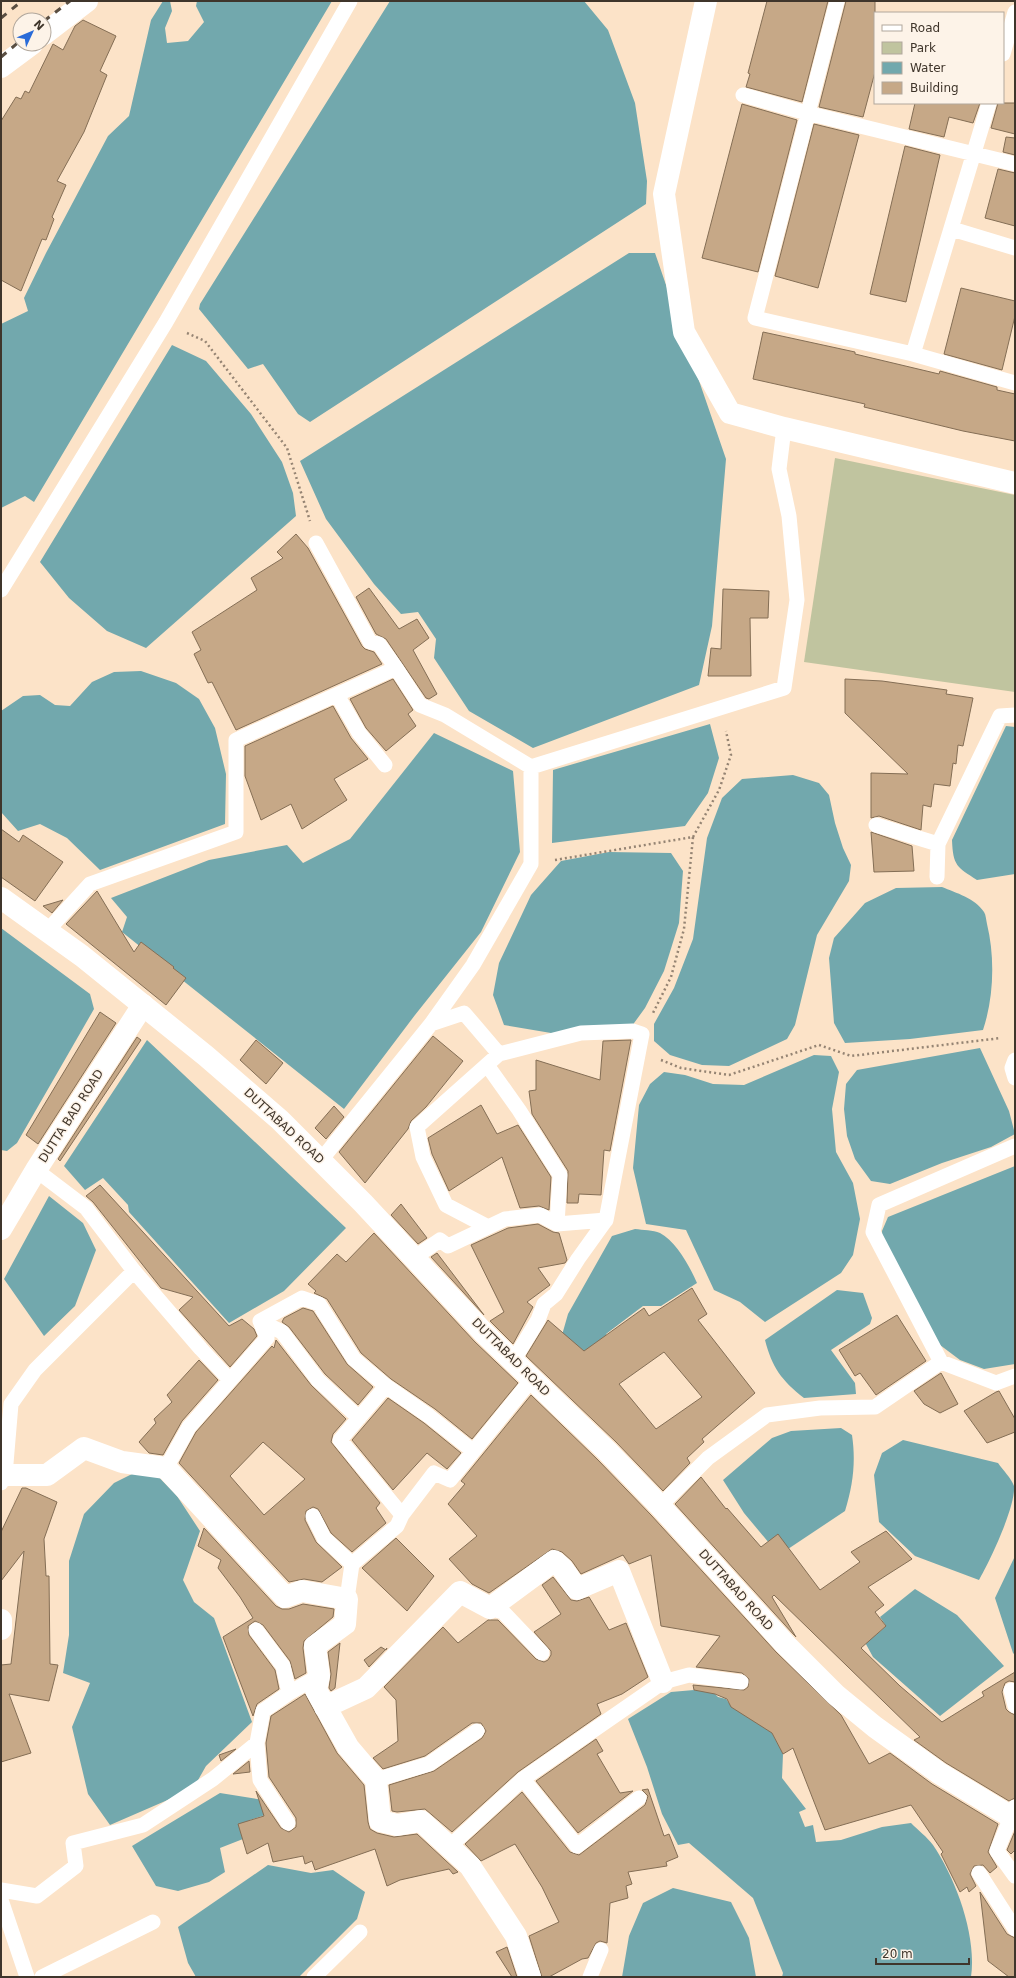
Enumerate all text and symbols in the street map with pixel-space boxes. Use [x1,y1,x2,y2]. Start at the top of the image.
north arrow [12,12,52,52]
legend [874,12,1004,104]
text: N [31,18,47,33]
text: Road [910,21,940,35]
text: Park [910,41,936,55]
text: Water [910,61,946,75]
text: Building [910,81,959,95]
street label: DUTTA BAD ROAD [36,1067,106,1165]
street label: DUTTABAD ROAD [241,1085,327,1167]
street label: DUTTABAD ROAD [469,1315,553,1399]
street label: DUTTABAD ROAD [696,1547,776,1633]
scale bar [876,1940,969,1966]
text: 20 m [882,1947,913,1961]

